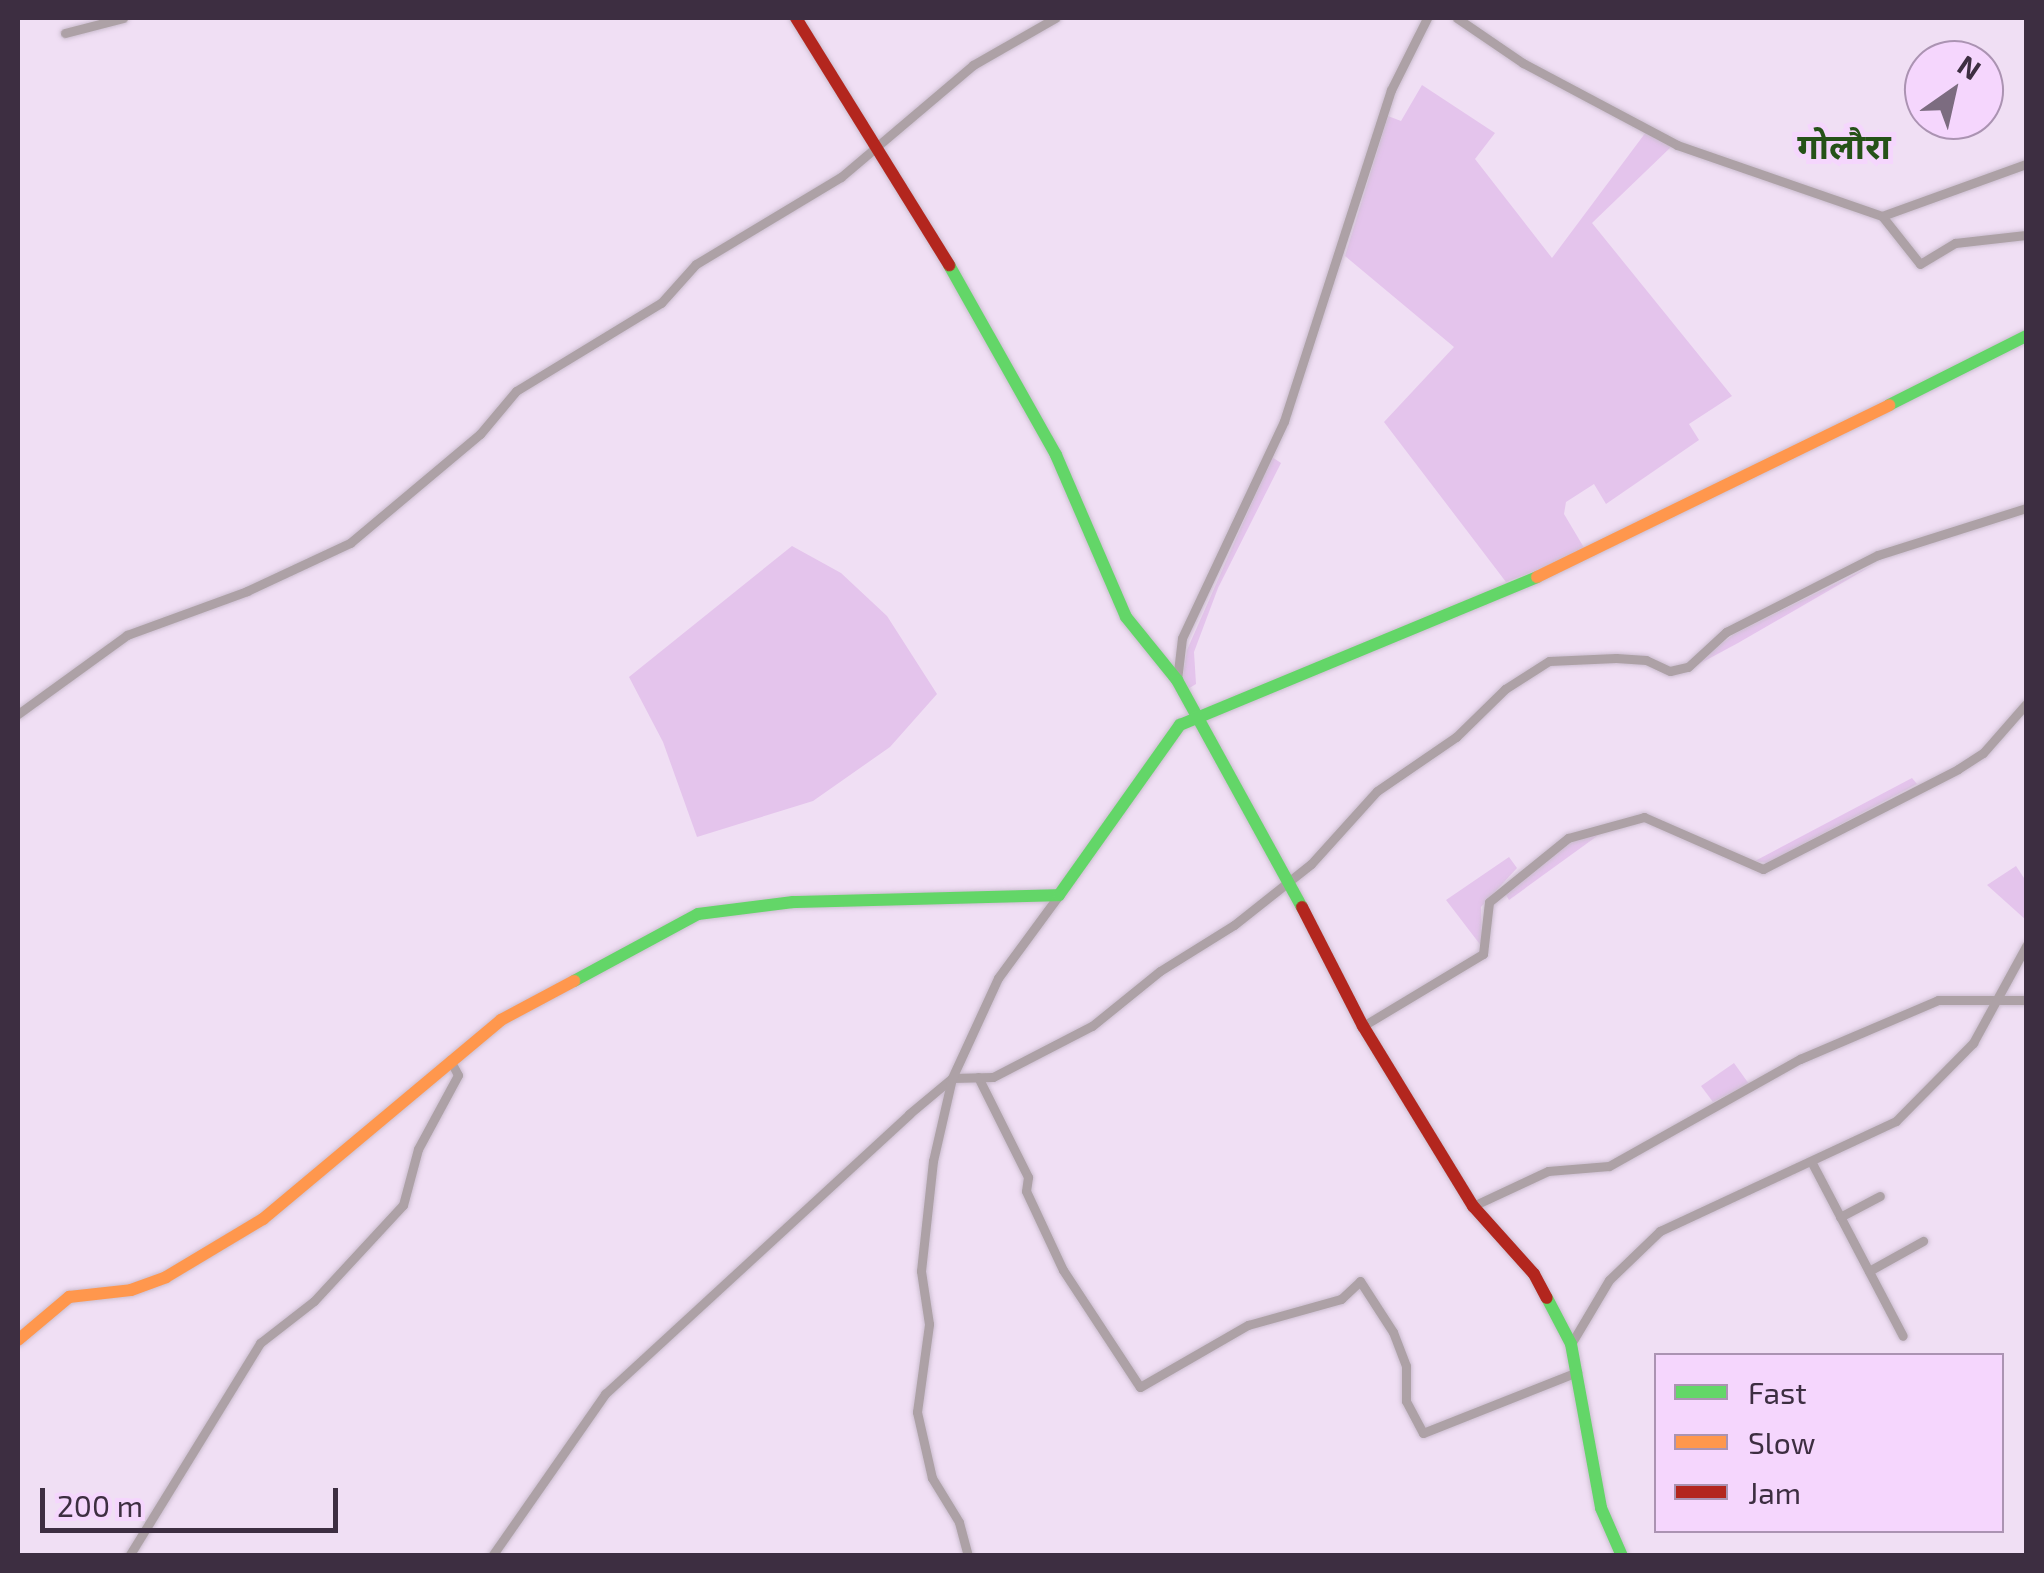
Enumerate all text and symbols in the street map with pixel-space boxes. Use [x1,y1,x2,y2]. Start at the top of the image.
north arrow [1904,40,2004,140]
text: N [1952,47,1988,87]
district label: गोलौरा [1797,124,1891,166]
legend [1654,1353,2004,1533]
text: Fast [1748,1374,1807,1410]
text: Slow [1748,1424,1815,1460]
scale bar [45,1468,342,1530]
text: Jam [1748,1474,1801,1510]
text: 200 m [57,1487,143,1523]

